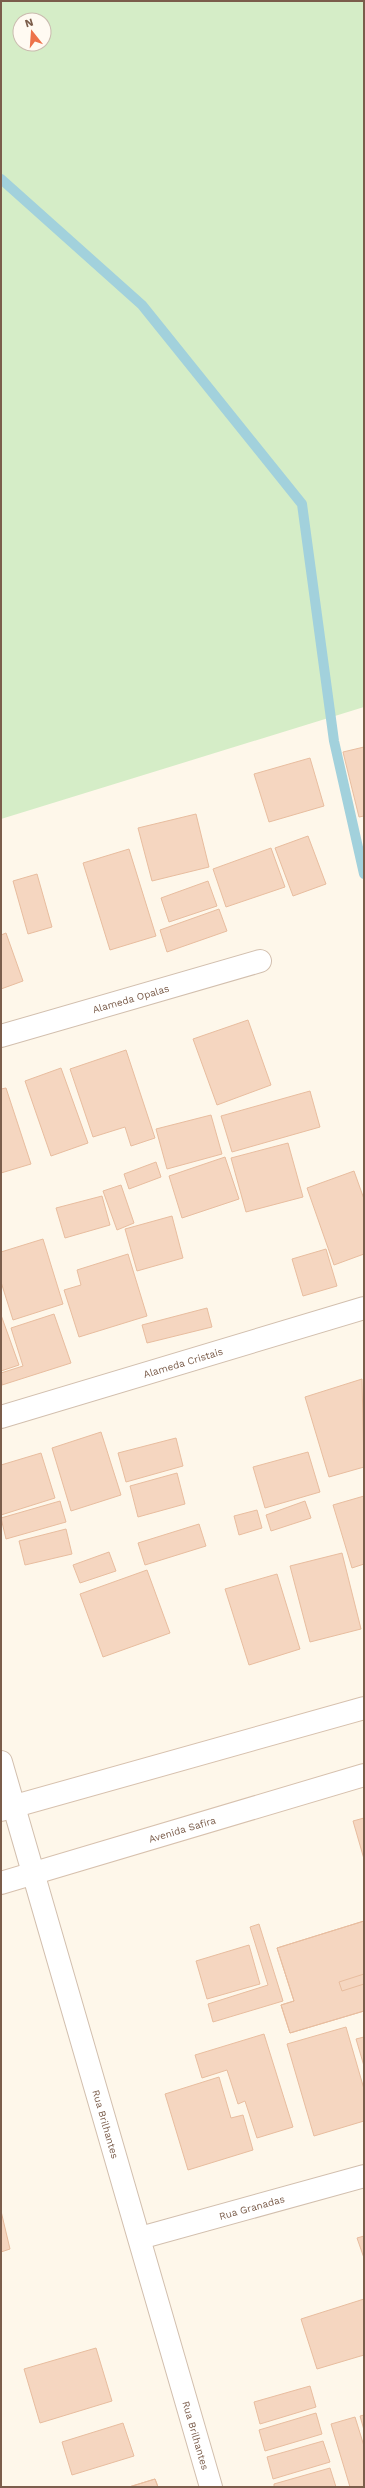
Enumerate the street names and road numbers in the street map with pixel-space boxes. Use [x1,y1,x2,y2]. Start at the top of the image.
street label: Alameda Opalas [91,983,170,1015]
street label: Alameda Cristais [142,1346,224,1380]
street label: Avenida Safira [147,1814,217,1845]
street label: Rua Brilhantes [90,2089,121,2160]
street label: Rua Granadas [218,2193,286,2222]
street label: Rua Brilhantes [180,2400,211,2471]

